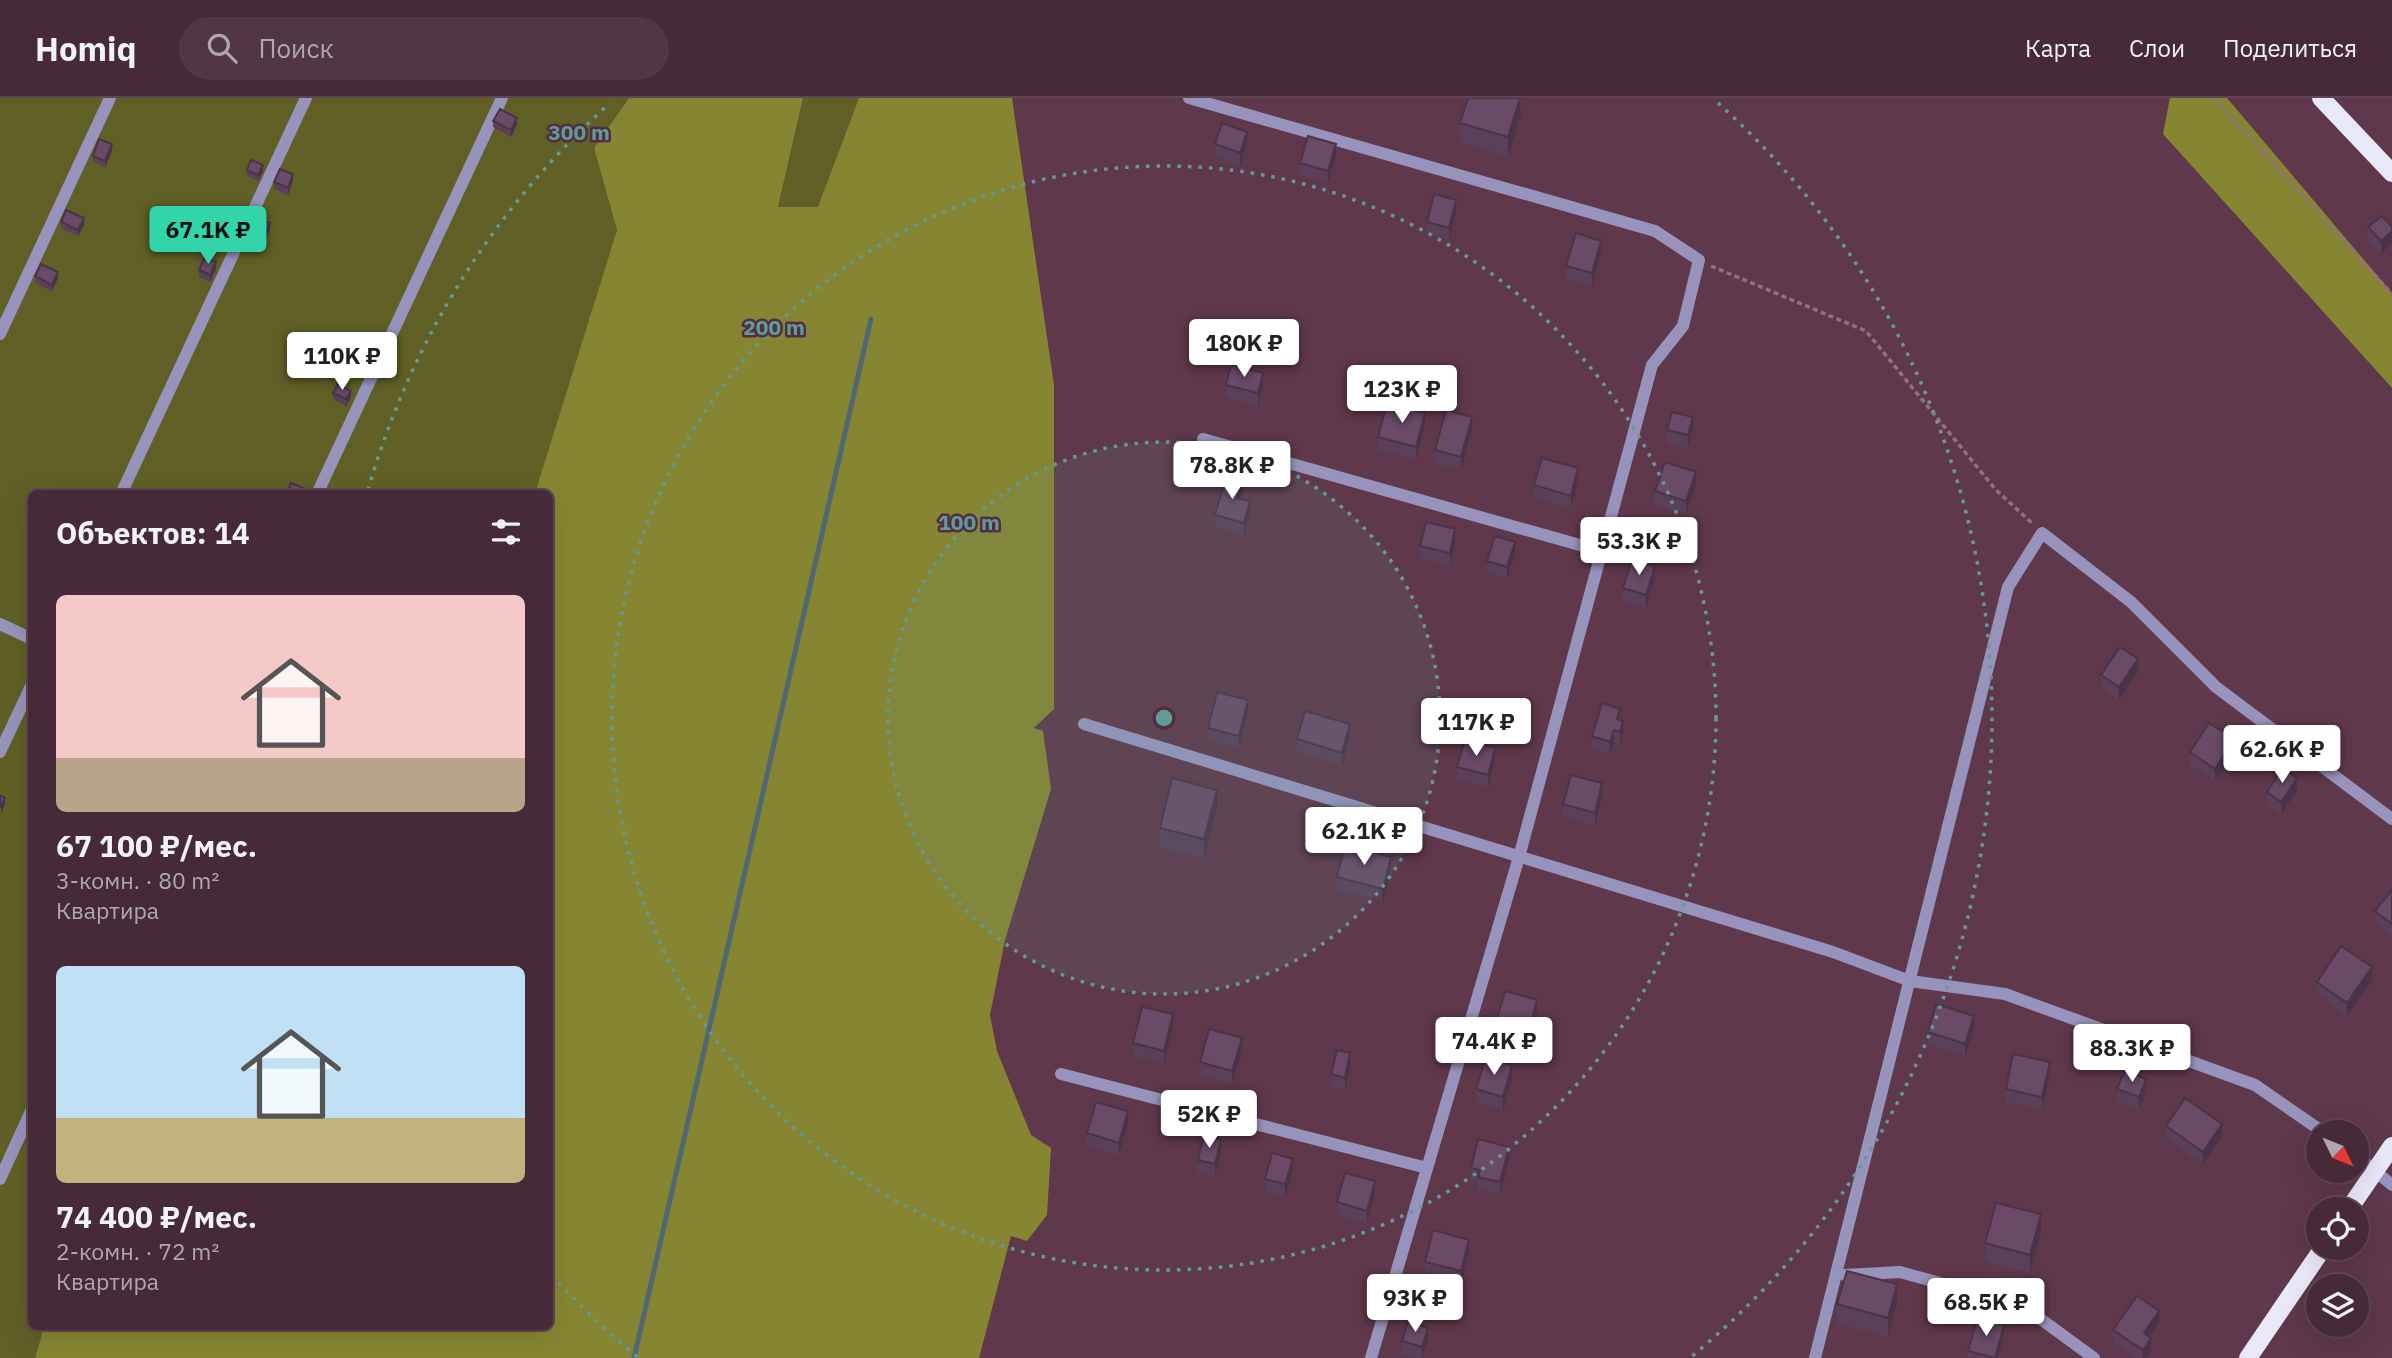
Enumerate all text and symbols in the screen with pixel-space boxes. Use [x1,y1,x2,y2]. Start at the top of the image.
search box [179,17,669,80]
text: Homiq [35,27,137,70]
icon: search [203,29,241,67]
text: Поиск [259,31,334,65]
text: Карта [2025,32,2091,64]
text: Слои [2129,32,2185,64]
text: Поделиться [2223,32,2357,64]
text: 300 m [548,118,610,146]
pin: 67.1K ₽ [143,206,273,266]
text: 67.1K ₽ [165,214,251,244]
text: 200 m [743,313,805,341]
pin: 180K ₽ [1187,320,1301,379]
text: 180K ₽ [1205,327,1283,357]
pin: 110K ₽ [285,332,399,392]
text: 110K ₽ [303,340,381,370]
pin: 123K ₽ [1345,366,1459,425]
text: 123K ₽ [1363,373,1441,403]
pin: 78.8K ₽ [1167,442,1297,501]
text: 78.8K ₽ [1189,449,1275,479]
text: 100 m [938,508,1000,536]
text: Объектов: 14 [56,513,250,552]
icon: filters [487,513,525,551]
pin: 53.3K ₽ [1574,518,1704,577]
text: 53.3K ₽ [1596,525,1682,555]
icon: home [228,640,354,766]
pin: 117K ₽ [1419,698,1533,758]
centre of rings [1152,706,1176,730]
text: 117K ₽ [1437,706,1515,736]
pin: 62.6K ₽ [2217,726,2347,785]
text: 62.6K ₽ [2239,733,2325,763]
pin: 62.1K ₽ [1299,808,1429,867]
text: 62.1K ₽ [1321,815,1407,845]
text: 67 100 ₽/мес. [56,826,257,865]
text: 3-комн. · 80 m² [56,865,219,895]
text: Квартира [56,895,159,925]
icon: home [228,1011,354,1137]
pin: 74.4K ₽ [1429,1018,1559,1077]
pin: 88.3K ₽ [2067,1024,2197,1084]
text: 74.4K ₽ [1451,1025,1537,1055]
text: 88.3K ₽ [2089,1032,2175,1062]
pin: 52K ₽ [1160,1090,1258,1150]
text: 52K ₽ [1177,1098,1241,1128]
north arrow [2306,1120,2370,1183]
map controls [2306,1120,2369,1337]
text: 74 400 ₽/мес. [56,1197,257,1236]
button: locate [2306,1197,2369,1260]
text: 2-комн. · 72 m² [56,1236,219,1266]
text: Квартира [56,1266,159,1296]
pin: 93K ₽ [1366,1274,1464,1334]
button: layers [2306,1274,2369,1337]
pin: 68.5K ₽ [1921,1278,2051,1338]
text: 93K ₽ [1383,1282,1447,1312]
text: 68.5K ₽ [1943,1286,2029,1316]

